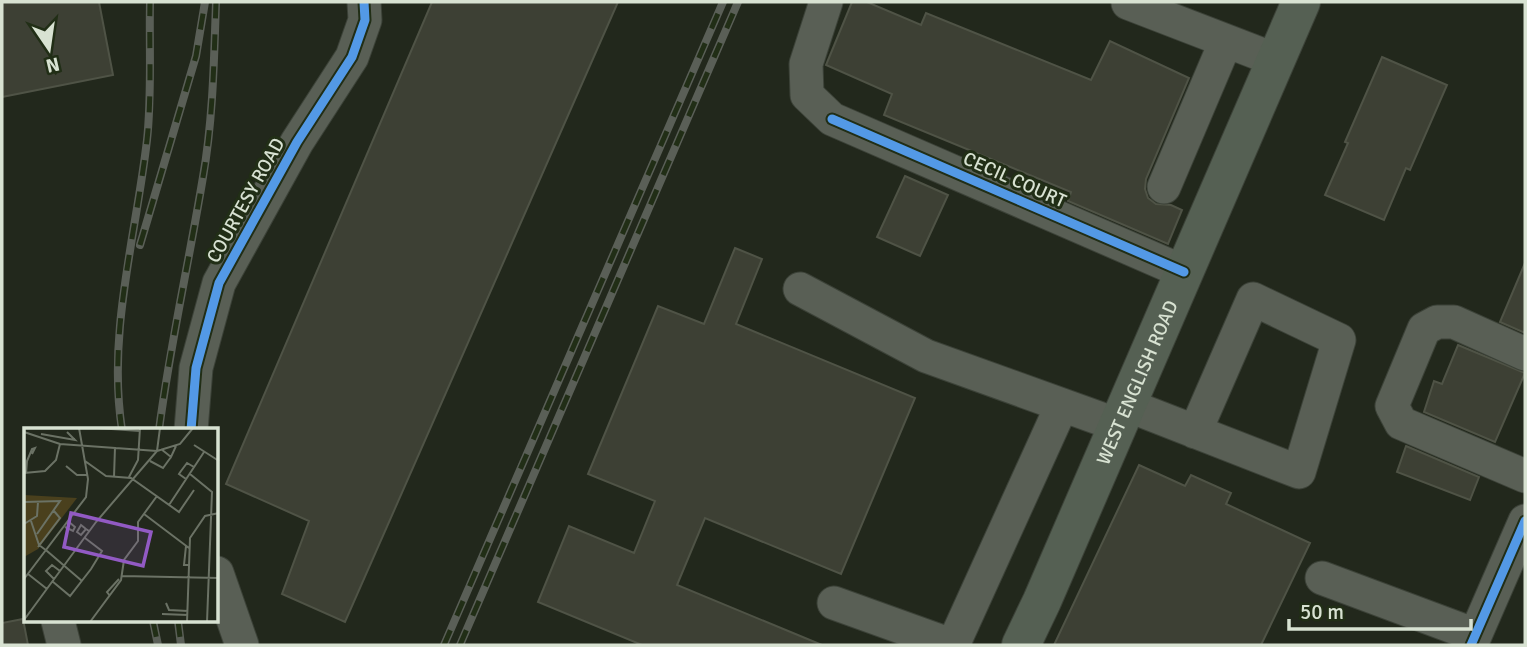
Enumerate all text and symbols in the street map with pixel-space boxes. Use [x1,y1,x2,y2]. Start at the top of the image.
north arrow [14,14,84,84]
text: N [43,51,62,78]
street label: COURTESY ROAD [202,134,290,267]
street label: CECIL COURT [959,147,1070,214]
street label: WEST ENGLISH ROAD [1091,297,1184,469]
inset map [24,428,219,622]
scale bar [1289,588,1471,632]
text: 50 m [1300,599,1344,625]

